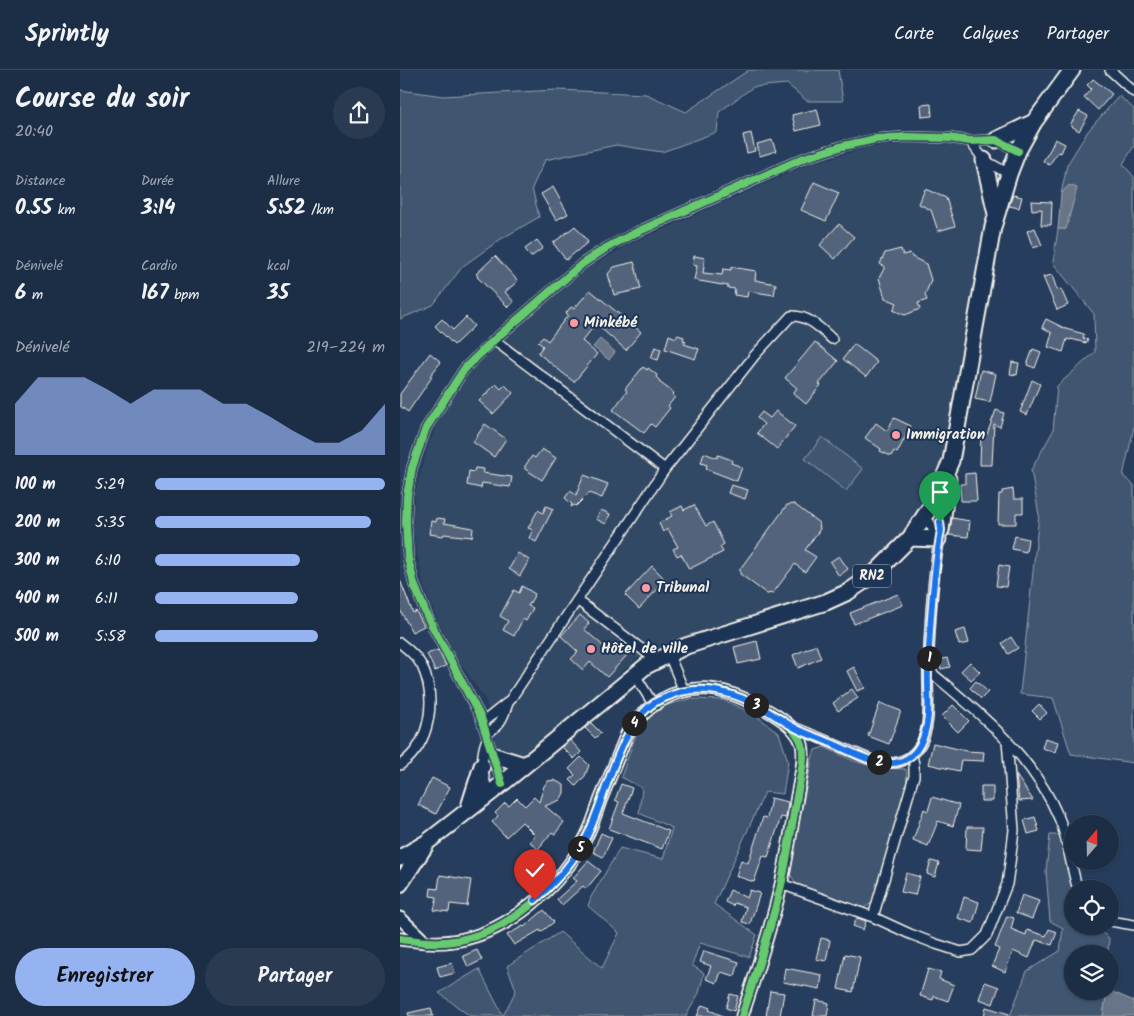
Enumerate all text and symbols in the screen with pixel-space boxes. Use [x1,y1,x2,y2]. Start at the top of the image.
text: Sprintly [25,15,109,54]
text: Carte [894,20,934,49]
text: Calques [962,20,1019,49]
text: Partager [1047,20,1109,49]
text: Course du soir [15,77,189,122]
button: share [333,87,385,139]
text: 20:40 [15,119,53,144]
text: Distance [15,170,65,192]
text: Durée [141,170,174,192]
text: Allure [267,170,300,192]
text: 0.55 [15,192,52,225]
text: 3:14 [141,192,175,225]
text: 5:52 [267,192,306,225]
text: km [52,199,75,221]
text: /km [306,199,334,221]
text: Dénivelé [15,255,63,277]
text: Cardio [141,255,177,277]
text: kcal [267,255,290,277]
text: 6 [15,277,26,310]
text: 167 [141,277,169,310]
text: 35 [267,277,289,310]
text: m [26,284,43,306]
text: bpm [169,284,199,306]
place label: Minkébé [584,311,638,335]
marker: Minkébé [568,317,580,329]
text: Dénivelé [15,335,70,360]
text: 219–224 m [307,335,385,360]
place label: Immigration [906,423,985,447]
marker: Immigration [890,429,902,441]
pin [919,471,961,522]
text: 100 m [15,472,56,497]
text: 5:29 [95,472,125,497]
icon: arrive [926,478,954,506]
text: 200 m [15,510,60,535]
text: 5:35 [95,510,125,535]
text: 300 m [15,548,59,573]
text: 6:10 [95,548,121,573]
road number: RN2 [853,564,891,588]
place label: Tribunal [656,576,709,600]
marker: Tribunal [640,582,652,594]
text: 400 m [15,586,59,611]
text: 6:11 [95,586,118,611]
text: 500 m [15,624,59,649]
text: 5:58 [95,624,126,649]
place label: Hôtel de ville [601,637,689,661]
marker: Hôtel de ville [585,643,597,655]
pin: 1 [916,646,942,670]
text: 1 [927,647,932,669]
pin: 3 [744,692,768,718]
text: 3 [753,694,760,716]
pin: 4 [622,710,646,736]
text: 4 [631,712,638,734]
pin: 2 [866,750,892,774]
text: 2 [875,751,884,773]
north arrow [1064,815,1119,870]
map controls [1064,815,1119,1000]
pin: 5 [568,836,592,860]
text: 5 [577,837,584,859]
pin [514,849,556,900]
icon: check [521,856,549,884]
button: locate [1064,880,1119,935]
button: layers [1064,945,1119,1000]
button: Enregistrer [15,948,195,1006]
button: Partager [205,948,385,1006]

